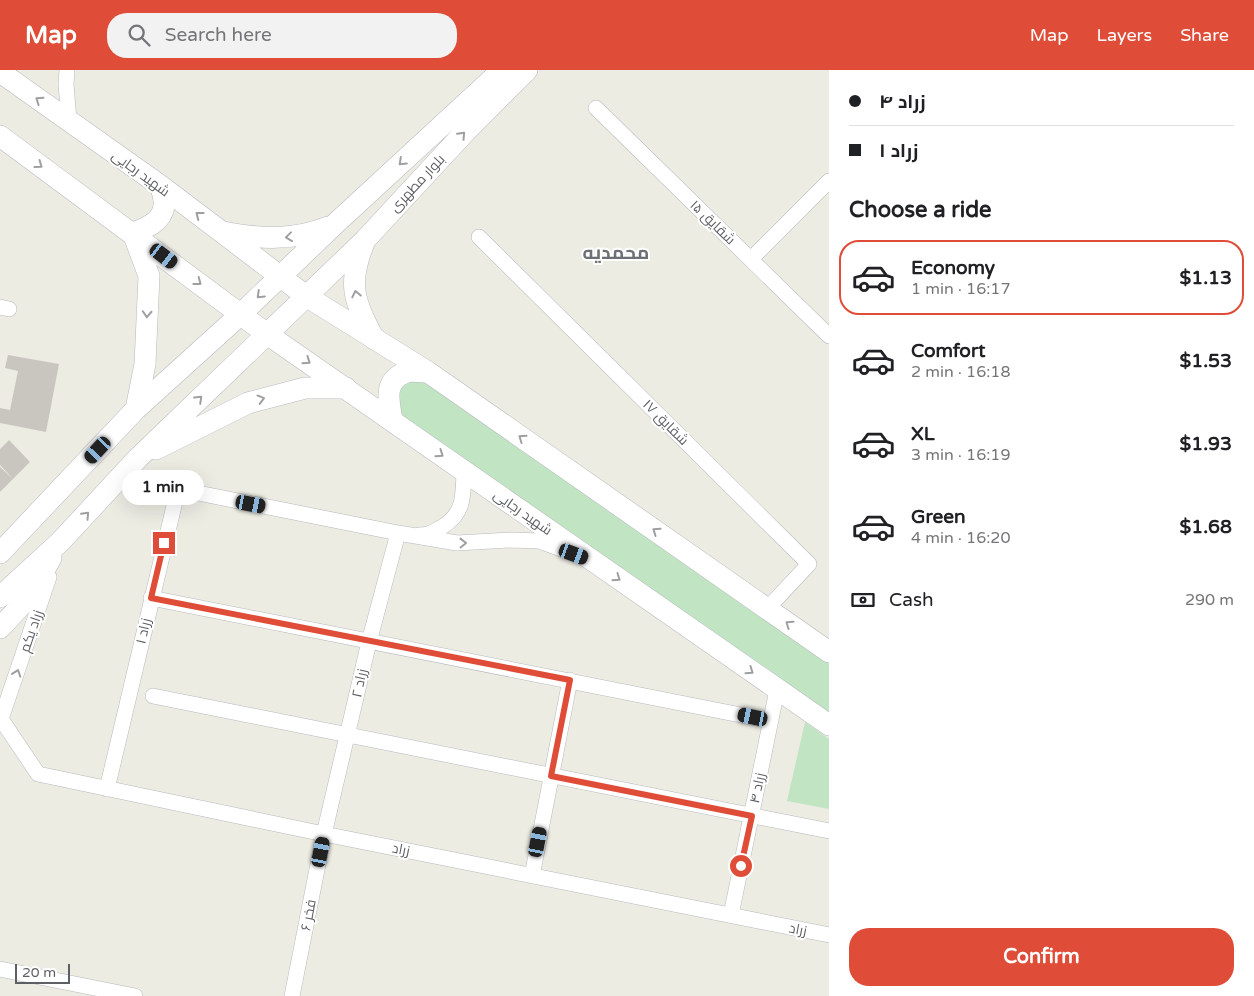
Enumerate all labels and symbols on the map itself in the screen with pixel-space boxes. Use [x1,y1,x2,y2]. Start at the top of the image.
one-way arrow [35,97,44,106]
one-way arrow [456,132,465,141]
street label: شهید رجایی [108,147,173,200]
street label: بلوار مطهری [386,151,448,216]
one-way arrow [399,156,408,165]
one-way arrow [33,159,43,168]
street label: شقایق ۱۵ [686,197,739,248]
one-way arrow [196,213,205,221]
one-way arrow [284,231,292,242]
car [147,241,180,271]
district label: محمدیه [583,242,649,264]
one-way arrow [192,276,202,285]
one-way arrow [257,289,266,298]
one-way arrow [351,290,362,299]
one-way arrow [142,310,153,318]
one-way arrow [301,355,311,364]
one-way arrow [256,395,264,405]
one-way arrow [194,396,203,405]
street label: شقایق ۱۷ [639,396,692,449]
car [82,434,113,466]
one-way arrow [519,435,528,444]
one-way arrow [435,448,444,457]
callout: 1 min [123,470,205,506]
street label: شهید رجایی [490,486,555,539]
car [234,494,267,514]
one-way arrow [80,511,89,520]
one-way arrow [652,528,661,537]
route end [153,532,175,554]
one-way arrow [460,537,468,548]
car [557,542,590,566]
one-way arrow [611,571,620,581]
street label: زراد یکم [16,608,48,655]
street label: زراد ۱ [132,617,155,646]
one-way arrow [785,621,795,630]
one-way arrow [744,665,753,674]
street label: زراد ۲ [348,667,371,699]
one-way arrow [11,669,21,677]
car [736,707,769,727]
street label: زراد ۴ [746,771,769,805]
car [527,826,548,858]
car [310,836,331,868]
street label: زراد [390,839,411,860]
route start [730,855,752,877]
street label: فخر ۶ [297,898,320,932]
street label: زراد [787,919,808,940]
scale bar [15,961,70,984]

